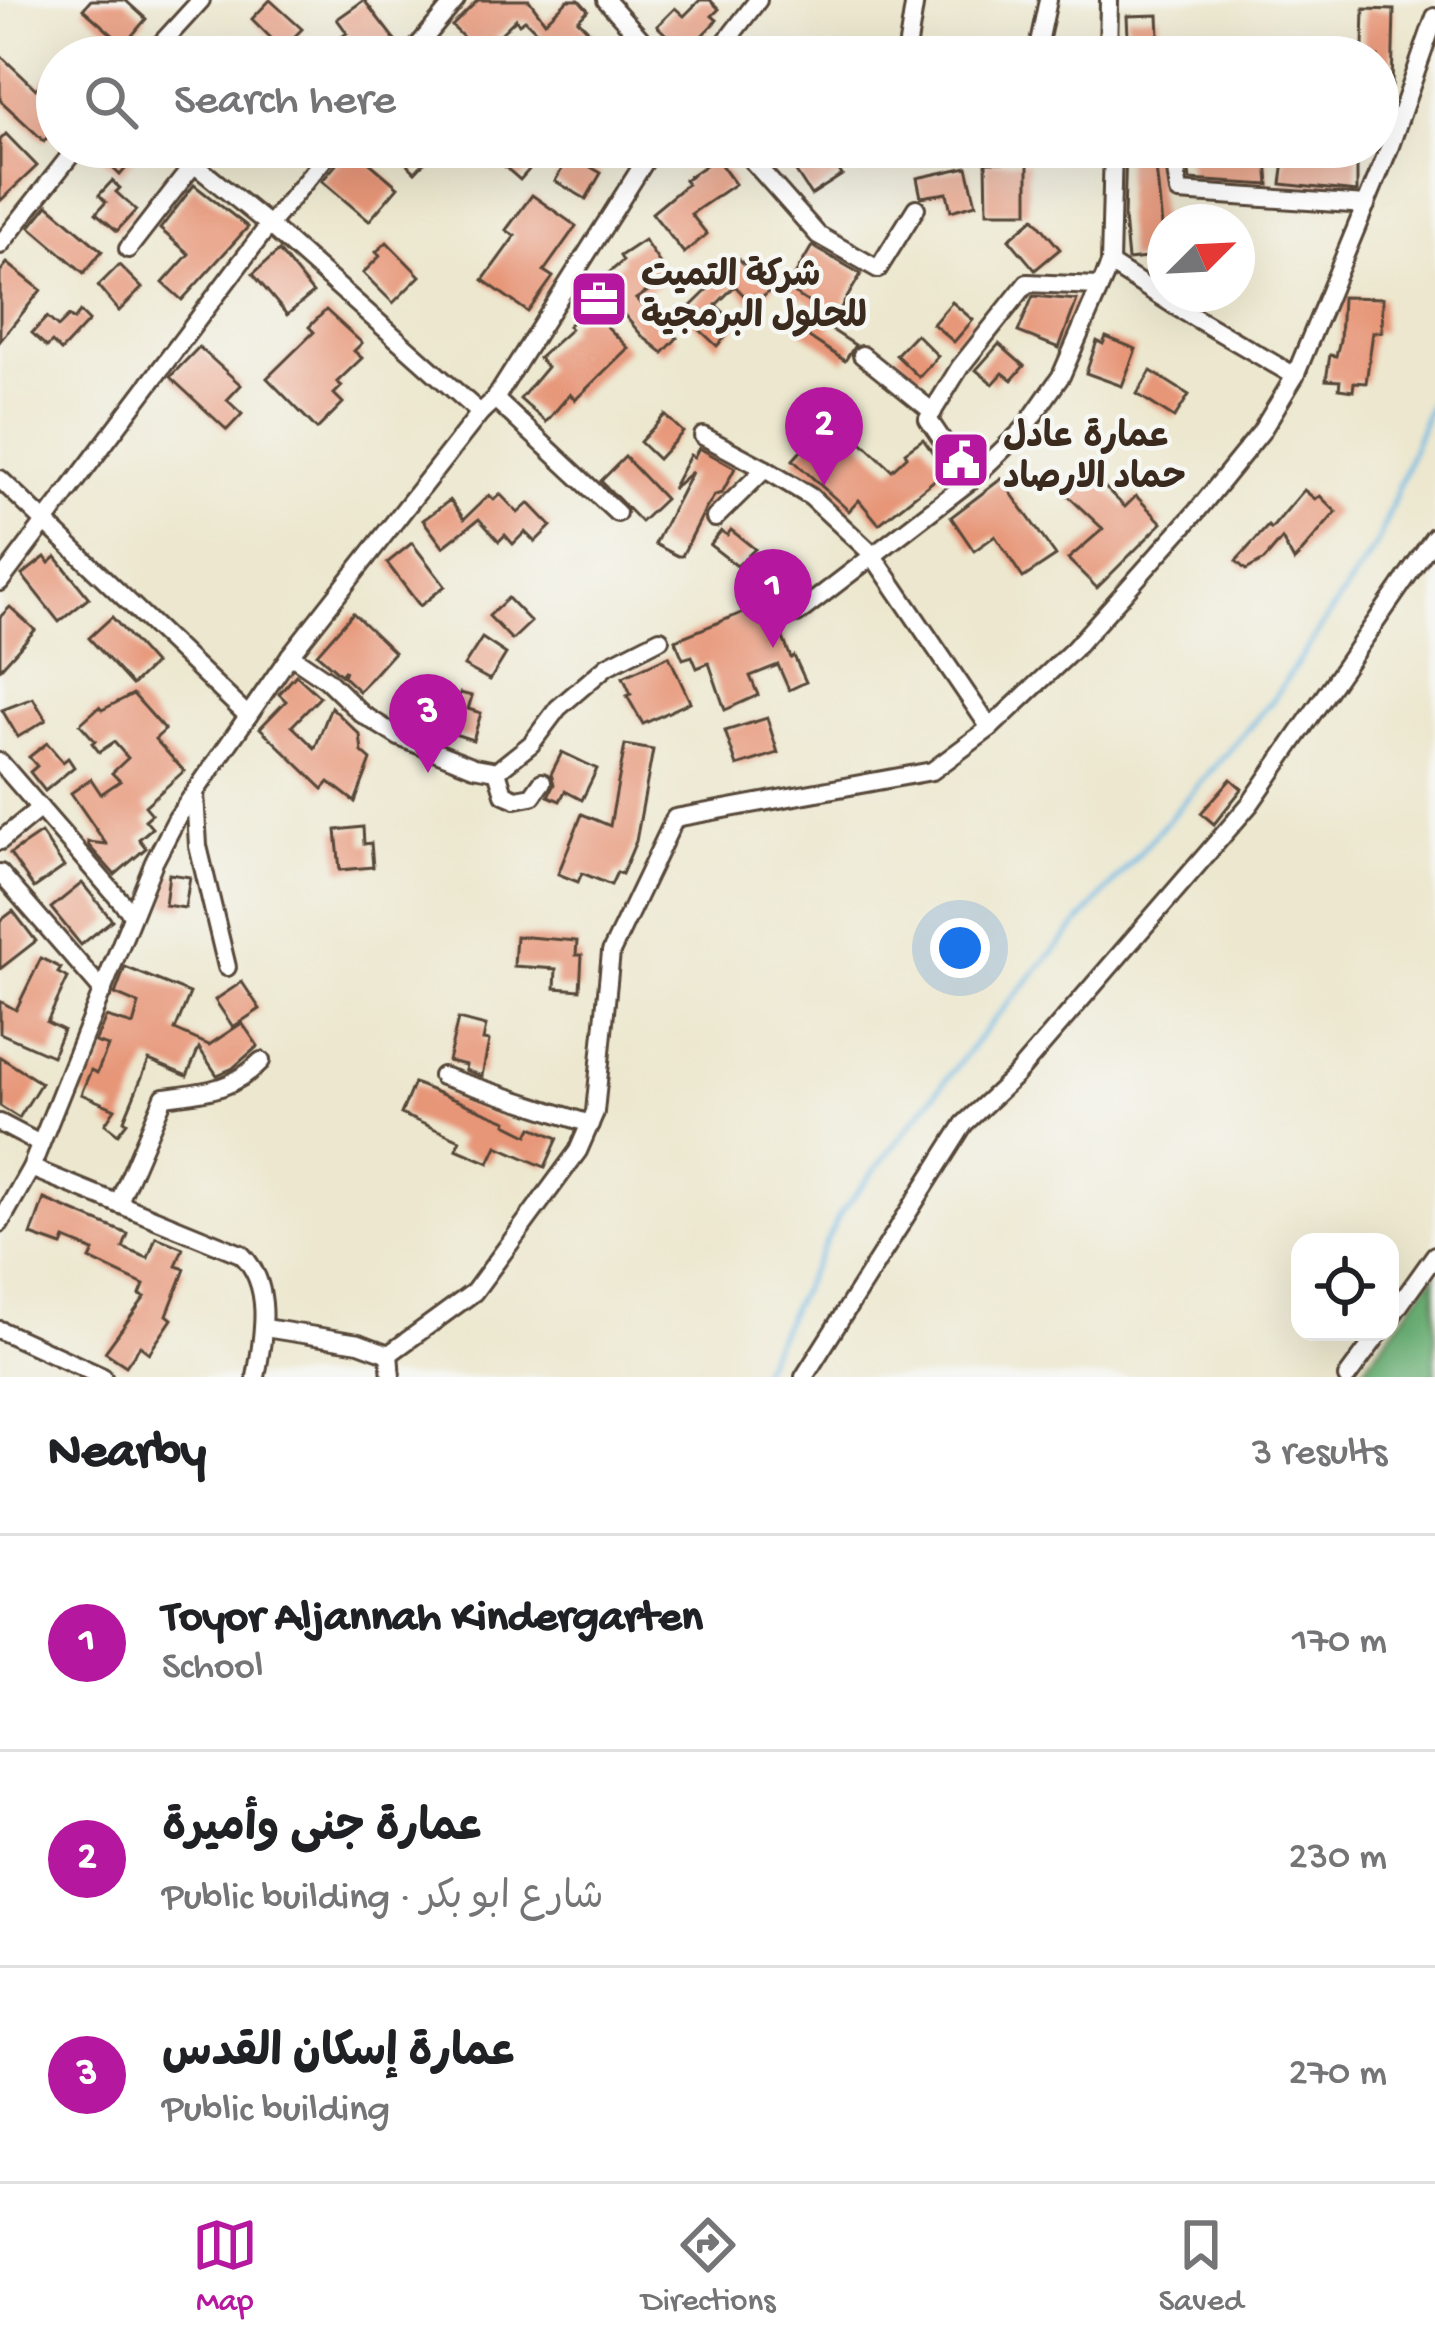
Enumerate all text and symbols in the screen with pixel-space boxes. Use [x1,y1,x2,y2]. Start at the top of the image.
search box [36,36,1399,168]
icon: search [78,69,144,135]
text: Search here [174,76,396,129]
north arrow [1147,204,1255,312]
place label: شركة التميت للحلول البرمجية [641,255,867,341]
office icon: شركة التميت للحلول البرمجية [568,268,630,330]
pin: 2 [785,387,863,486]
place label: عمارة عادل حماد الارصاد [1003,418,1185,502]
public building icon: عمارة عادل حماد الارصاد [930,429,992,491]
pin: 1 [734,549,812,648]
pin: 3 [389,674,467,773]
your location [930,918,990,978]
map controls [1291,1233,1399,1341]
button: locate [1291,1233,1399,1341]
text: Nearby [48,1425,206,1485]
text: 3 results [1252,1432,1387,1478]
text: Toyor Aljannah Kindergarten [162,1593,703,1646]
text: 1 [79,1620,95,1666]
text: 170 m [1292,1620,1387,1666]
text: School [162,1646,263,1692]
text: عمارة جنى وأميرة [162,1804,485,1857]
text: 2 [77,1836,97,1882]
text: 230 m [1289,1836,1387,1882]
text: Public building · شارع ابو بكر [162,1877,604,1923]
text: عمارة إسكان القدس [162,2029,517,2082]
text: 3 [77,2052,97,2098]
text: 270 m [1289,2052,1387,2098]
text: Public building [162,2089,390,2135]
tab: Map [192,2212,258,2322]
tab: Directions [641,2212,775,2322]
tab: Saved [1159,2212,1243,2322]

